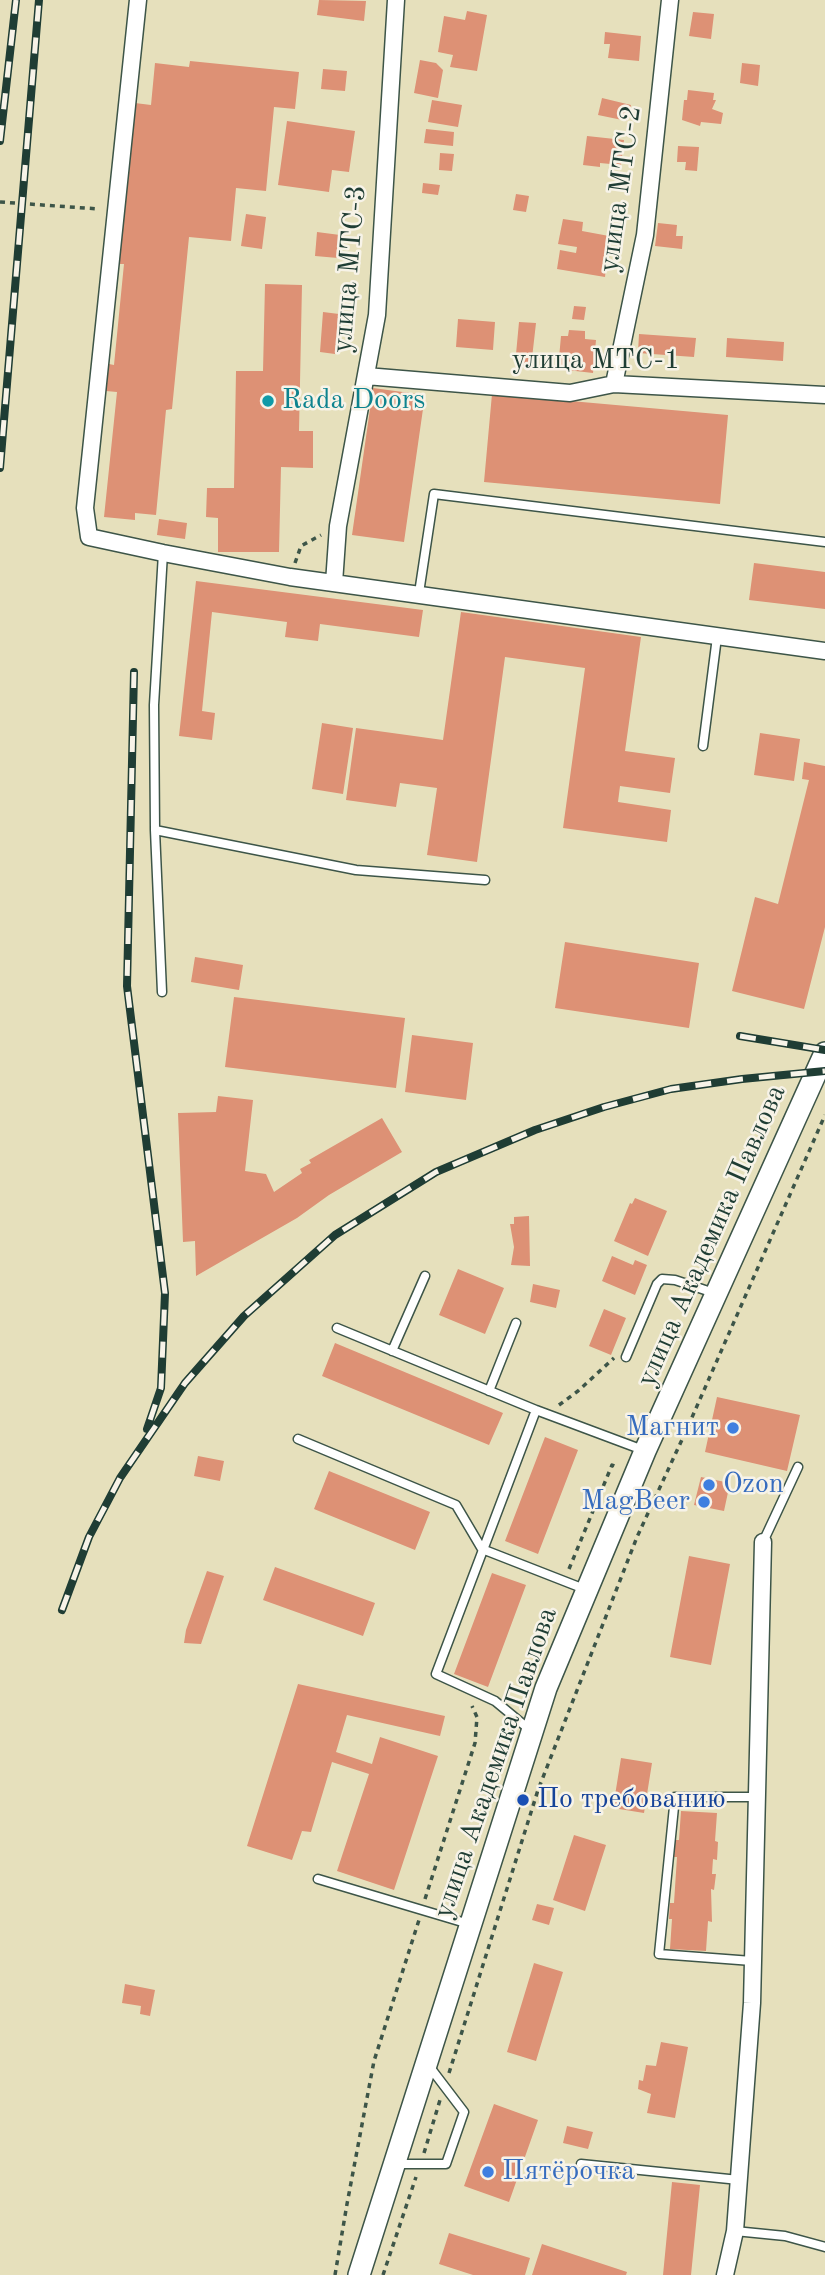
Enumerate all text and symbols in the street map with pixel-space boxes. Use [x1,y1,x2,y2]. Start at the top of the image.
street label: улица МТС-2 [593,103,649,275]
street label: улица МТС-3 [326,184,374,354]
street label: улица МТС-1 [512,344,680,378]
place label: Rada Doors [282,384,425,418]
marker: Rada Doors [260,393,276,409]
street label: улица Академика Павлова [630,1080,794,1392]
place label: Магнит [626,1411,719,1445]
marker: Магнит [725,1420,741,1436]
place label: Ozon [723,1468,784,1502]
marker: Ozon [701,1477,717,1493]
place label: MagBeer [581,1485,690,1519]
marker: MagBeer [696,1494,712,1510]
street label: улица Академика Павлова [427,1603,565,1923]
place label: По требованию [537,1783,725,1817]
marker: По требованию [515,1792,531,1808]
place label: Пятёрочка [502,2155,635,2189]
marker: Пятёрочка [480,2164,496,2180]

